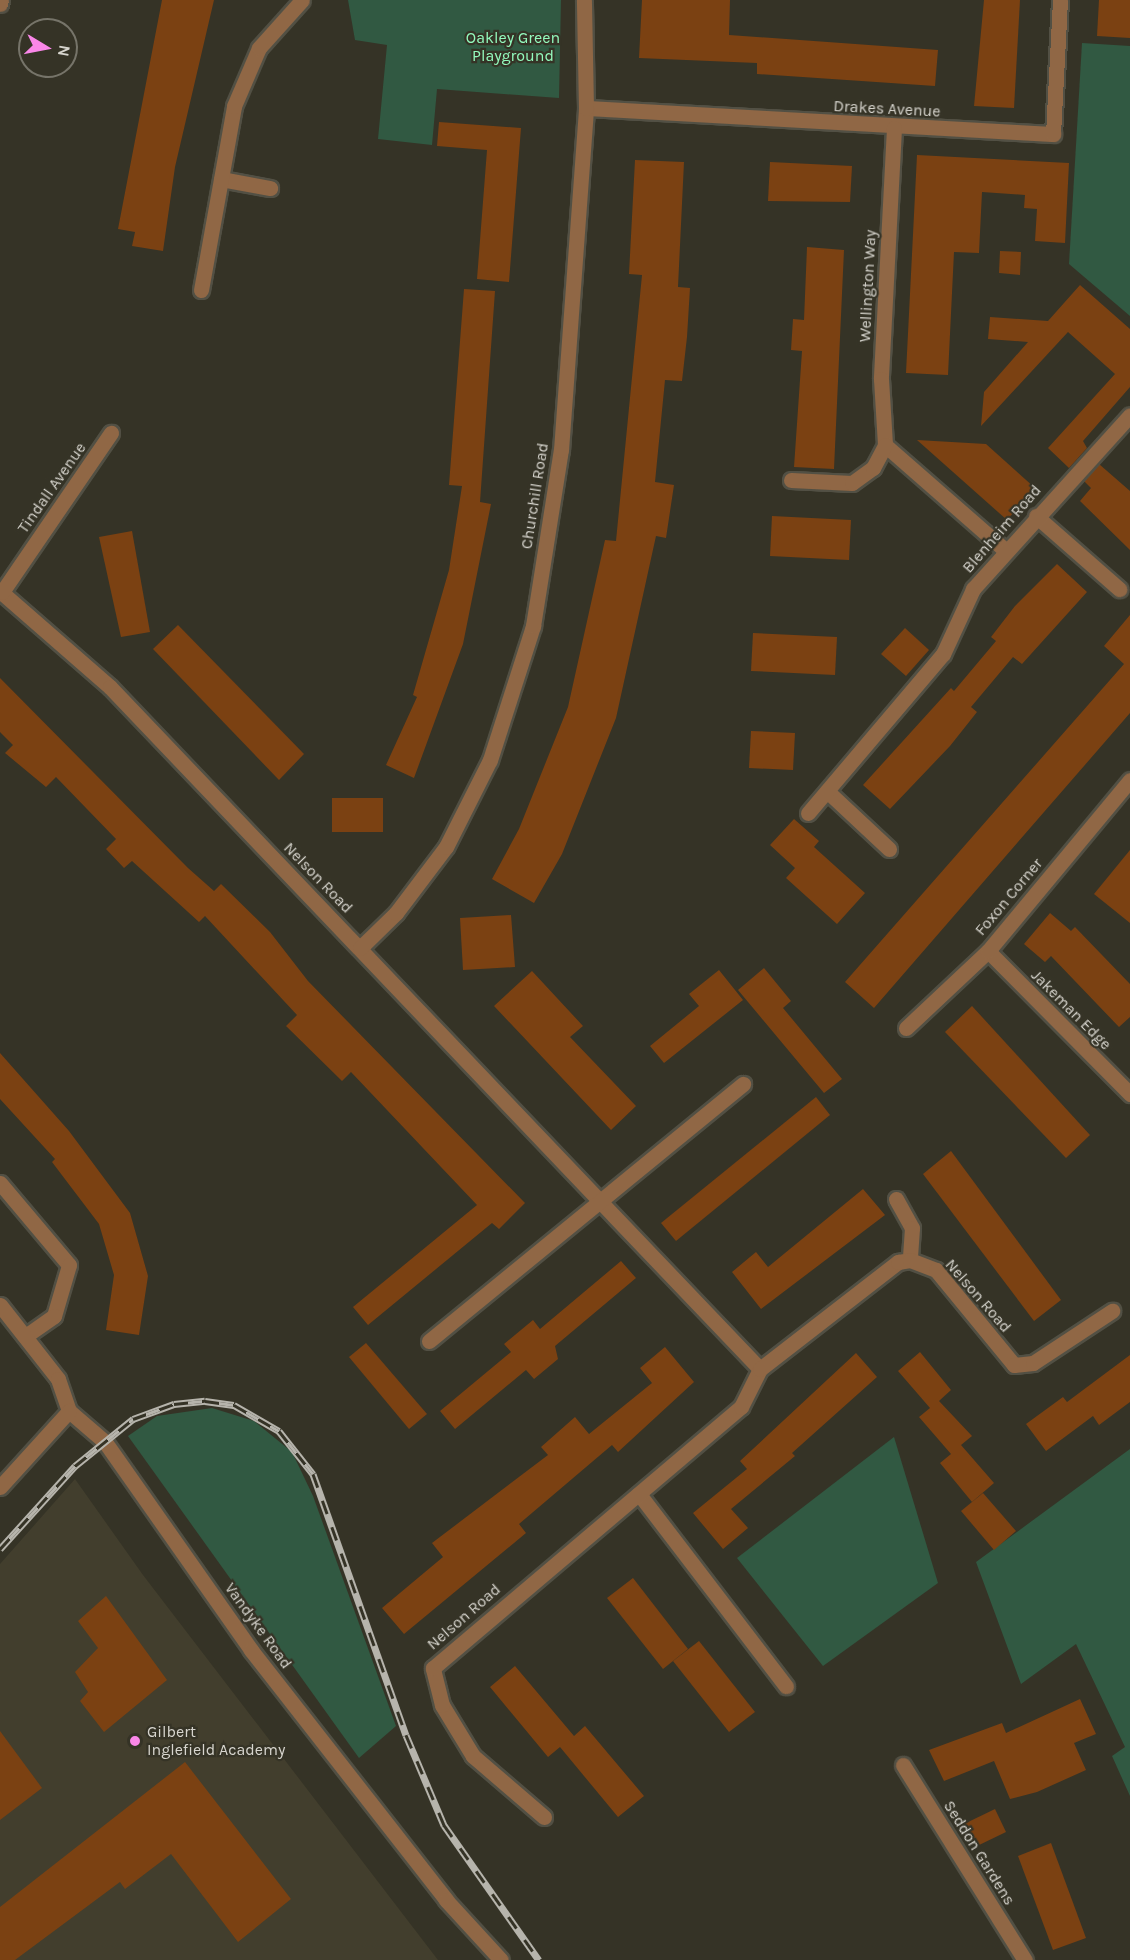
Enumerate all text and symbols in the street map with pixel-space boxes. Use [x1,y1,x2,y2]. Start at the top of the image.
north arrow [18,18,78,78]
park label: Oakley Green Playground [466,28,560,66]
text: N [54,44,75,58]
street label: Drakes Avenue [833,97,941,121]
street label: Wellington Way [855,229,881,343]
street label: Tindall Avenue [14,439,90,537]
street label: Churchill Road [517,442,553,550]
street label: Blenheim Road [958,481,1046,577]
street label: Nelson Road [279,839,357,917]
street label: Foxon Corner [971,854,1047,940]
street label: Jakeman Edge [1027,966,1115,1054]
street label: Nelson Road [941,1255,1015,1337]
street label: Vandyke Road [220,1579,296,1673]
street label: Nelson Road [423,1580,505,1654]
place label: Gilbert Inglefield Academy [147,1722,285,1760]
marker: Gilbert Inglefield Academy [128,1734,142,1748]
street label: Seddon Gardens [939,1797,1019,1909]

